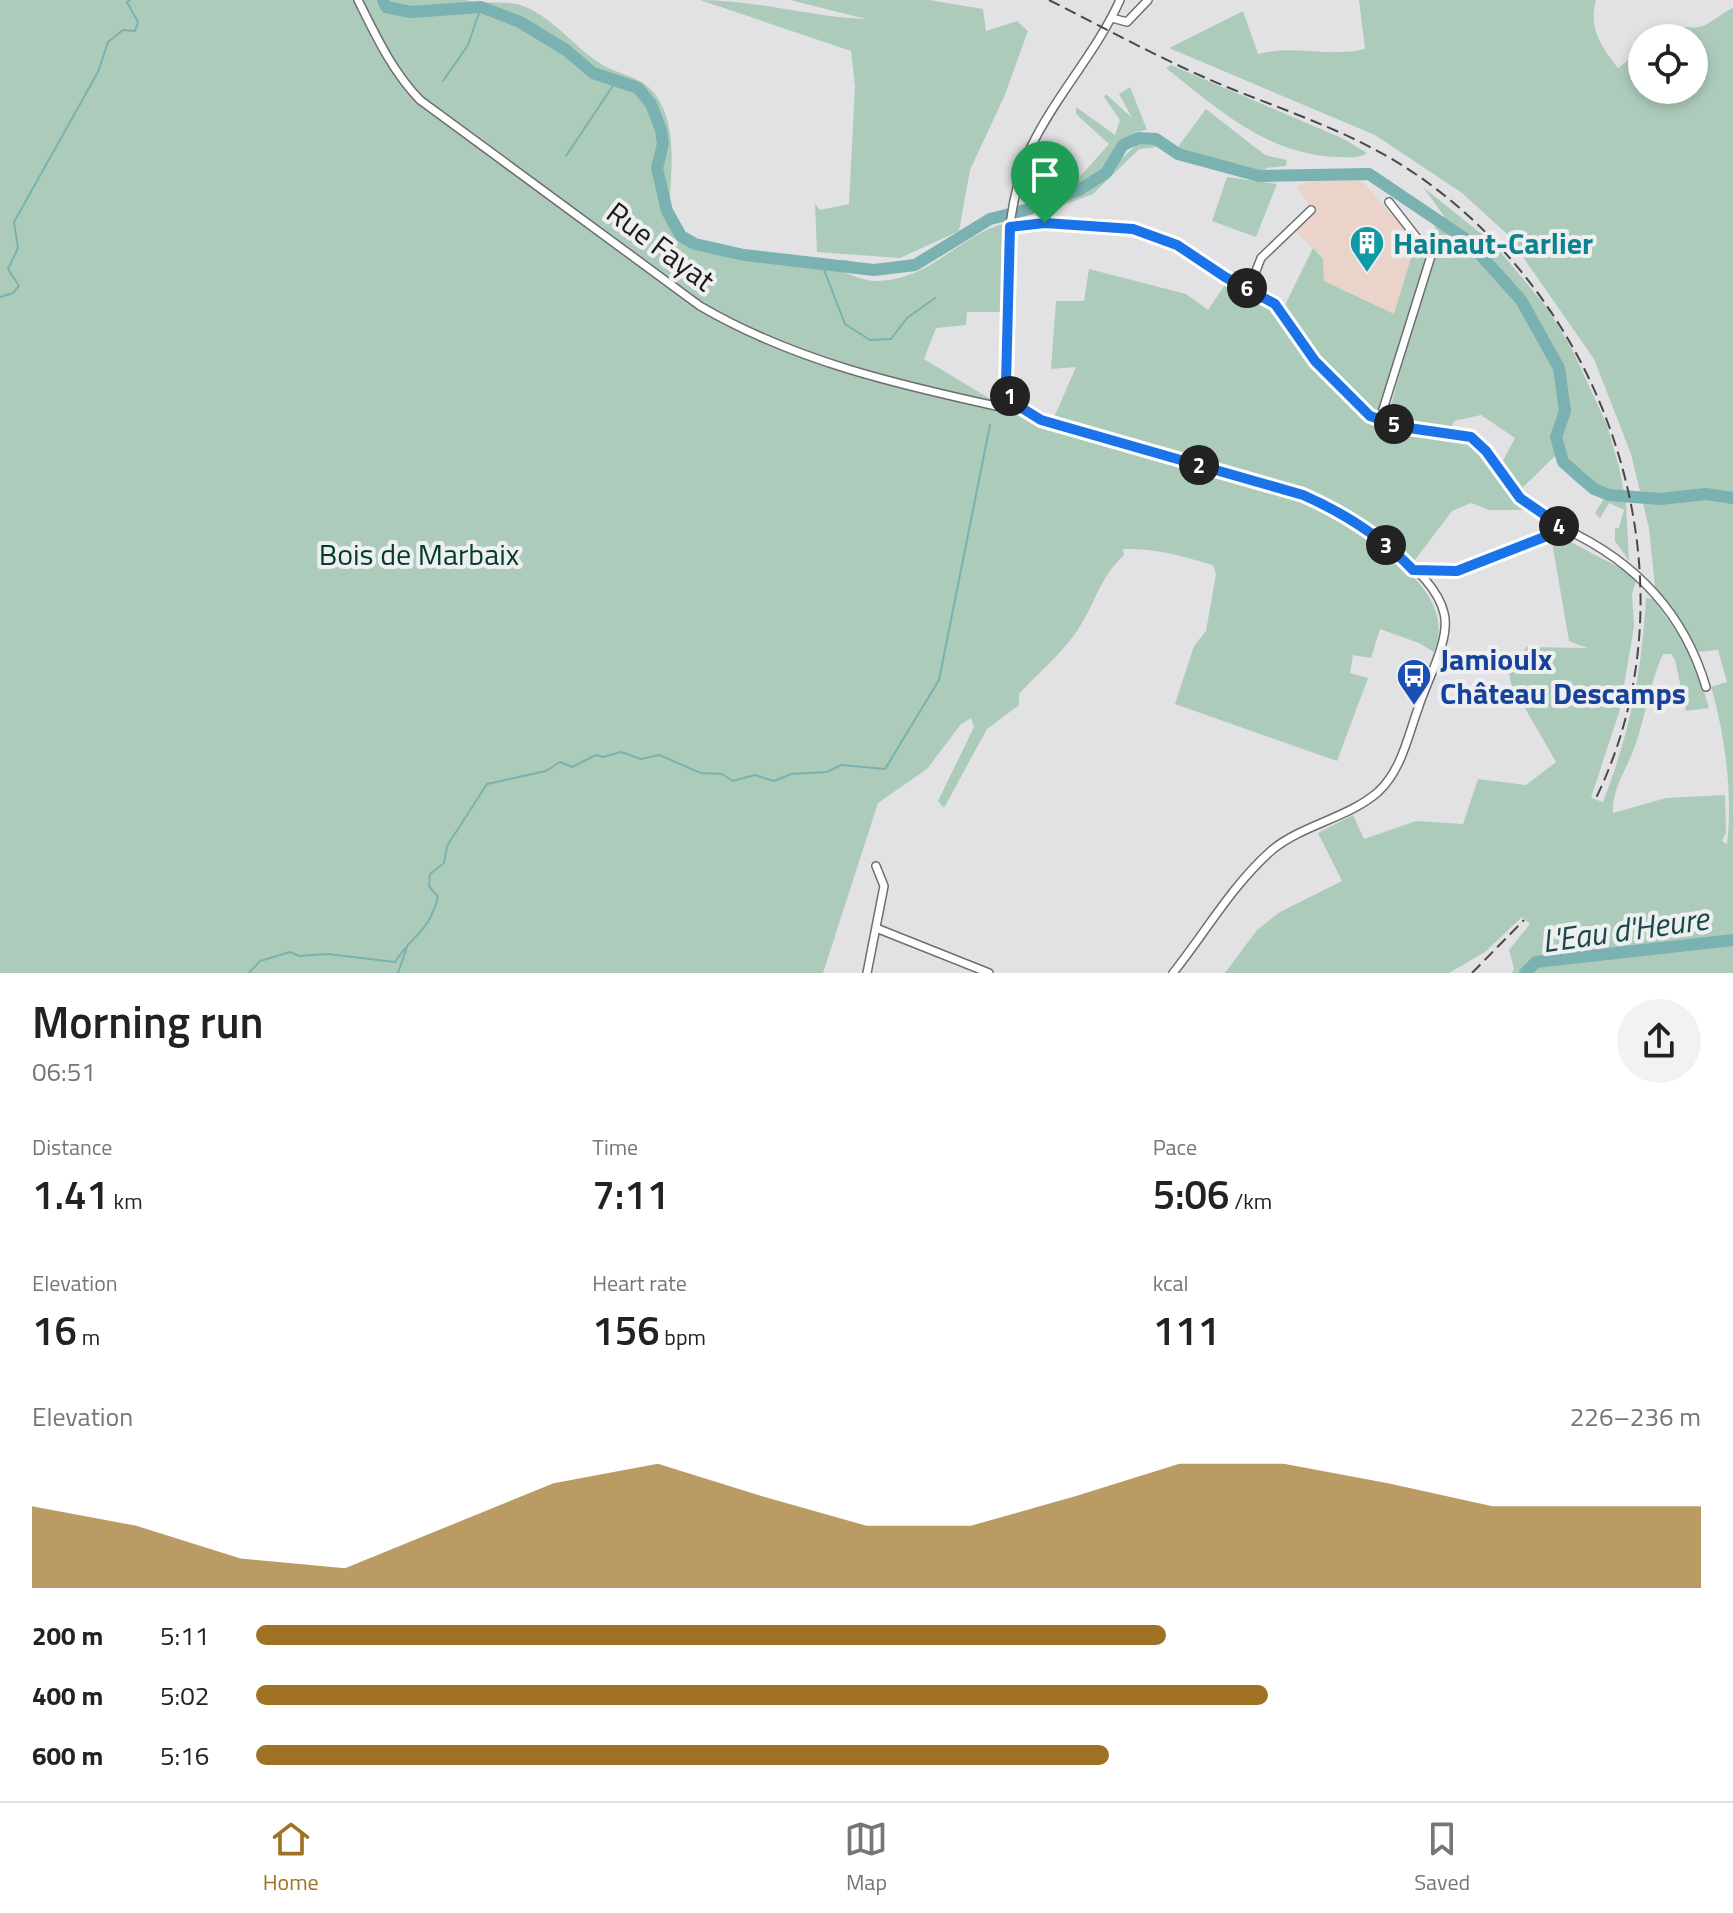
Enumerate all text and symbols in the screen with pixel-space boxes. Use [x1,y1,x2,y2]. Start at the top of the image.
map controls [1628,24,1708,104]
button: locate [1628,24,1708,104]
pin [1011,141,1079,223]
icon: arrive [1023,153,1067,197]
street label: Rue Fayat [597,190,725,302]
place label: Hainaut-Carlier [1393,220,1593,266]
building icon: Hainaut-Carlier [1348,224,1386,274]
pin: 6 [1227,268,1267,308]
text: 6 [1241,271,1253,305]
pin: 1 [990,376,1030,416]
text: 1 [1004,379,1016,413]
pin: 5 [1374,404,1414,444]
text: 5 [1388,407,1400,441]
pin: 2 [1179,445,1219,485]
text: 2 [1193,448,1205,482]
pin: 4 [1539,506,1579,546]
text: 4 [1553,509,1565,543]
pin: 3 [1366,525,1406,565]
text: 3 [1380,528,1392,562]
park label: Bois de Marbaix [319,531,519,577]
place label: Jamioulx Château Descamps [1440,636,1686,716]
bus stop icon: Jamioulx Château Descamps [1395,657,1433,707]
water label: L'Eau d'Heure [1539,893,1713,964]
text: Morning run [32,988,264,1055]
button: share [1617,999,1701,1083]
text: 06:51 [32,1052,96,1091]
text: Distance [32,1130,112,1164]
text: Time [592,1130,638,1164]
text: Pace [1153,1130,1197,1164]
text: 1.41 [32,1164,109,1225]
text: 7:11 [592,1164,669,1225]
text: 5:06 [1153,1164,1229,1225]
text: km [109,1184,143,1218]
text: /km [1229,1184,1272,1218]
text: Elevation [32,1266,118,1300]
text: Heart rate [592,1266,687,1300]
text: kcal [1153,1266,1189,1300]
text: 16 [32,1300,77,1361]
text: 156 [592,1300,660,1361]
text: 111 [1153,1300,1220,1361]
text: m [77,1320,100,1354]
text: bpm [660,1320,706,1354]
text: Elevation [32,1397,133,1436]
text: 226–236 m [1570,1397,1701,1436]
text: 200 m [32,1616,103,1655]
text: 5:11 [160,1616,209,1655]
text: 400 m [32,1676,103,1715]
text: 5:02 [160,1676,209,1715]
text: 600 m [32,1736,103,1775]
text: 5:16 [160,1736,209,1775]
tab: Home [263,1817,319,1899]
tab: Map [844,1817,888,1899]
tab: Saved [1414,1817,1470,1899]

